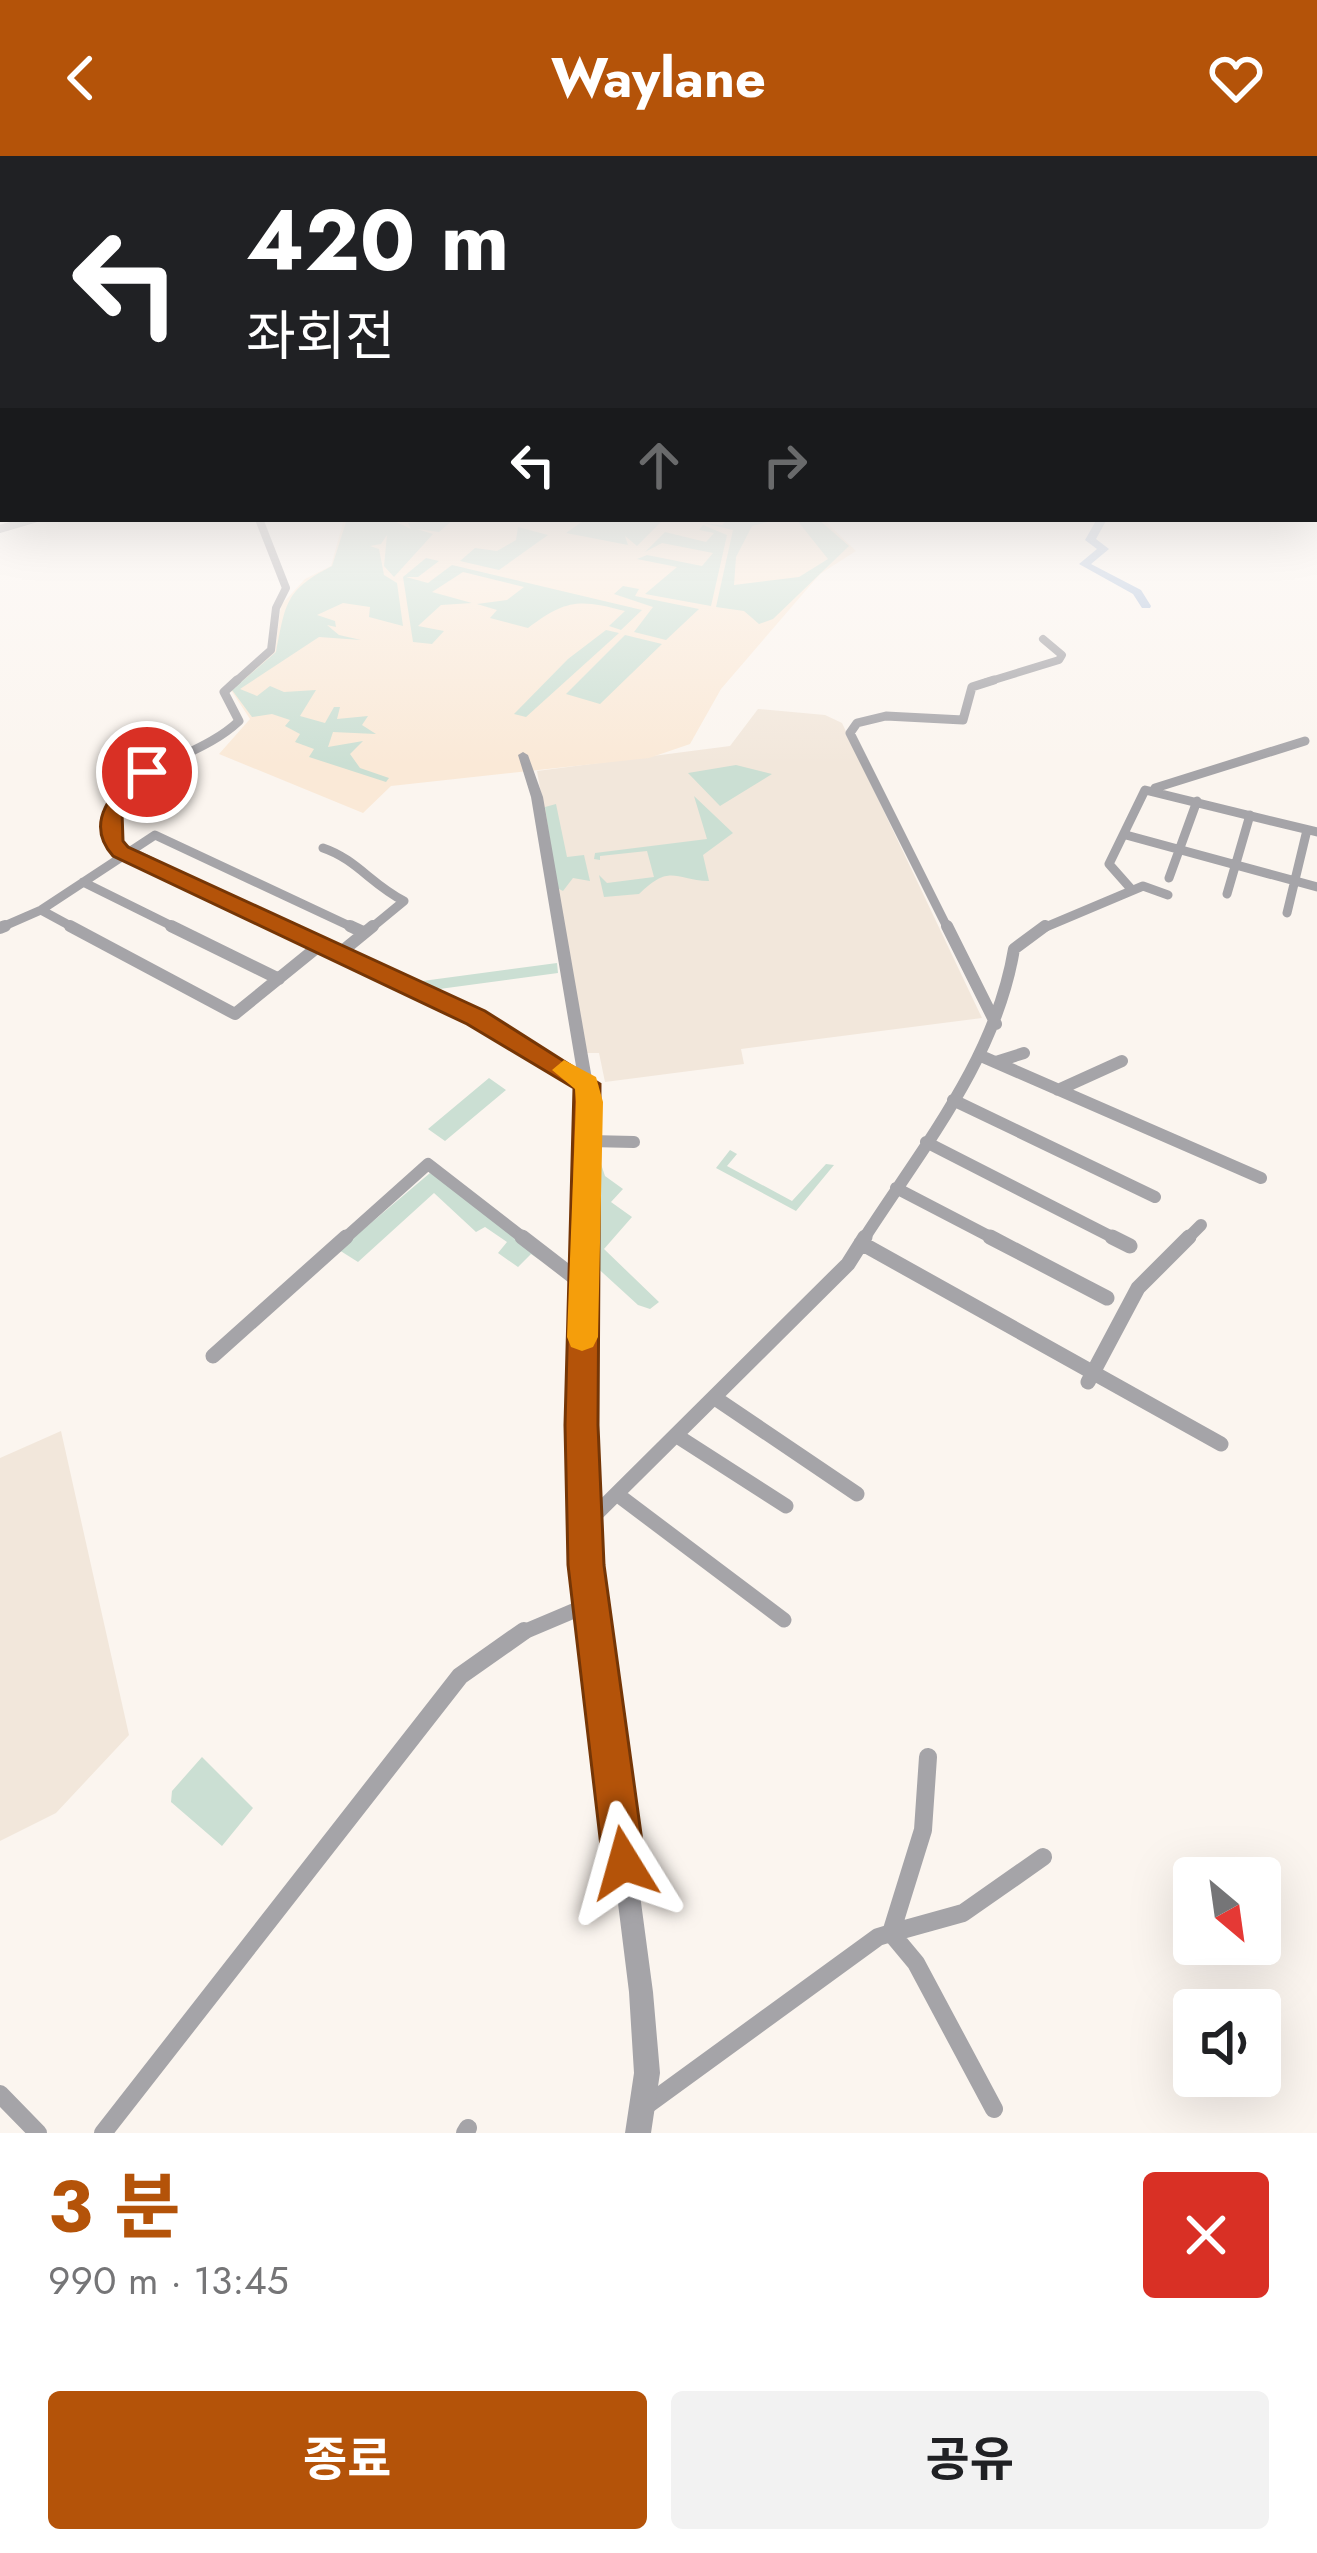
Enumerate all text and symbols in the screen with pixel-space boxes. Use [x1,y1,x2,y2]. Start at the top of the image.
text: Waylane [551,39,766,117]
icon: back [48,45,114,111]
icon: heart [1203,45,1269,111]
text: 420 m [246,180,509,302]
icon: left [48,204,204,360]
text: 좌회전 [246,297,395,375]
icon: left [500,432,566,498]
icon: ahead [626,432,692,498]
icon: right [752,432,818,498]
pin [96,721,198,823]
icon: arrive [114,739,180,805]
position arrow [561,1800,687,1926]
north arrow [1173,1857,1281,1965]
map controls [1173,1857,1281,2097]
button: sound [1173,1989,1281,2097]
text: 3 분 [48,2155,181,2259]
button: close [1143,2172,1269,2298]
text: 990 m · 13:45 [48,2252,289,2309]
button: 종료 [48,2391,647,2529]
button: 공유 [671,2391,1269,2529]

